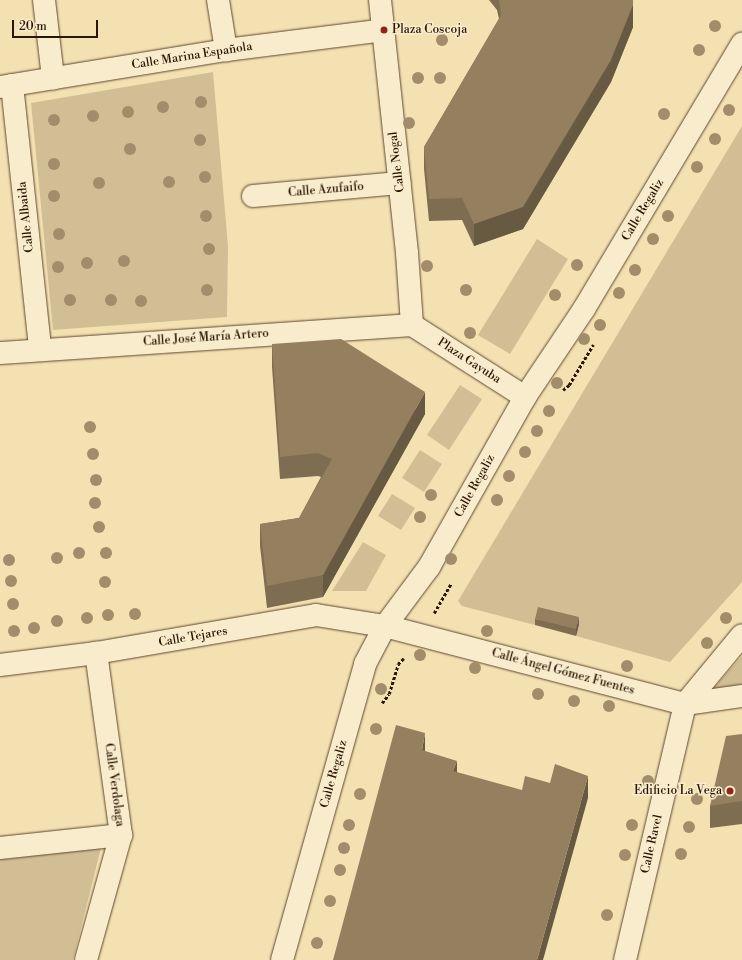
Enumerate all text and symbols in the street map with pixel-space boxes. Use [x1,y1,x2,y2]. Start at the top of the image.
scale bar [14,12,100,38]
text: 20 m [19,19,47,34]
place label: Plaza Coscoja [392,23,467,37]
marker: Plaza Coscoja [379,25,389,35]
street label: Calle Marina Española [131,39,253,73]
street label: Calle Nogal [386,131,408,193]
street label: Calle Regaliz [619,176,667,244]
street label: Calle Azufaifo [288,180,364,200]
street label: Calle Albaida [15,181,37,253]
street label: Calle José María Artero [143,326,269,350]
street label: Plaza Gayuba [435,335,503,387]
street label: Calle Regaliz [452,452,498,520]
street label: Calle Tejares [157,624,229,650]
street label: Calle Ángel Gómez Fuentes [490,646,636,698]
street label: Calle Regaliz [317,738,351,810]
street label: Calle Verdolaga [101,742,127,828]
place label: Edificio La Vega [634,784,722,798]
marker: Edificio La Vega [725,786,735,796]
street label: Calle Ravel [638,813,666,875]

